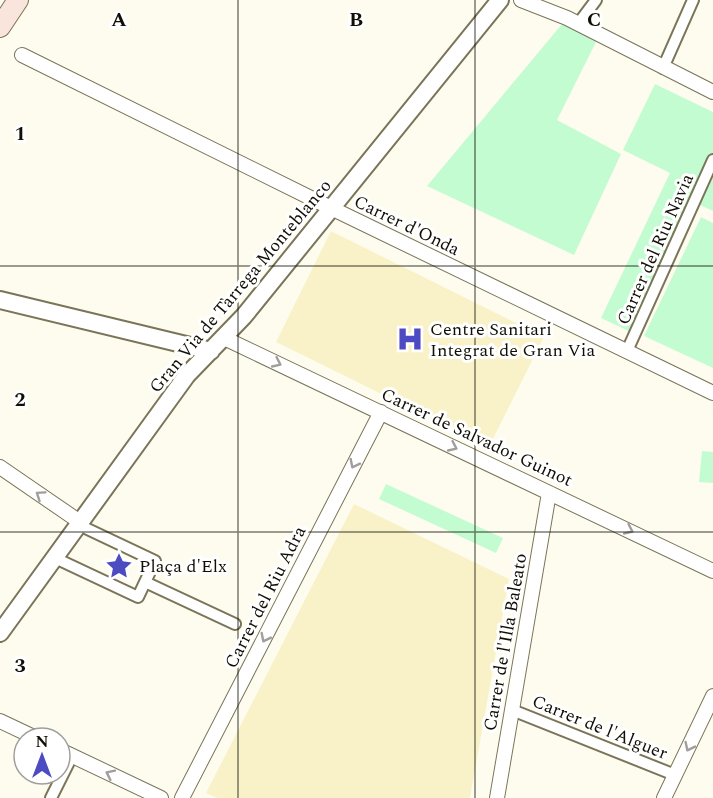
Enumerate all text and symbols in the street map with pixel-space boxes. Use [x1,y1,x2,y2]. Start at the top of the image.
text: A [111,5,127,35]
text: B [349,5,363,35]
text: C [587,5,601,35]
text: 1 [14,119,26,149]
street label: Carrer del Riu Navia [610,169,701,329]
street label: Gran Via de Tàrrega Monteblanco [143,173,338,399]
street label: Carrer d'Onda [349,188,465,263]
place label: Centre Sanitari Integrat de Gran Via [430,316,595,364]
hospital icon: Centre Sanitari Integrat de Gran Via [395,324,425,354]
one-way arrow [270,355,281,367]
street label: Carrer de Salvador Guinot [377,381,577,494]
text: 2 [14,385,26,415]
one-way arrow [446,439,457,451]
one-way arrow [350,458,361,469]
one-way arrow [36,491,47,502]
street label: Carrer del Riu Adra [218,521,313,673]
one-way arrow [622,523,633,535]
place icon: Plaça d'Elx [104,551,134,581]
street label: Carrer de l'Illa Baleato [477,551,534,733]
place label: Plaça d'Elx [139,553,227,580]
one-way arrow [260,631,272,642]
text: 3 [14,651,26,681]
street label: Carrer de l'Alguer [528,688,672,767]
north arrow [12,726,72,786]
text: N [35,730,49,754]
one-way arrow [684,741,696,752]
one-way arrow [106,769,117,781]

